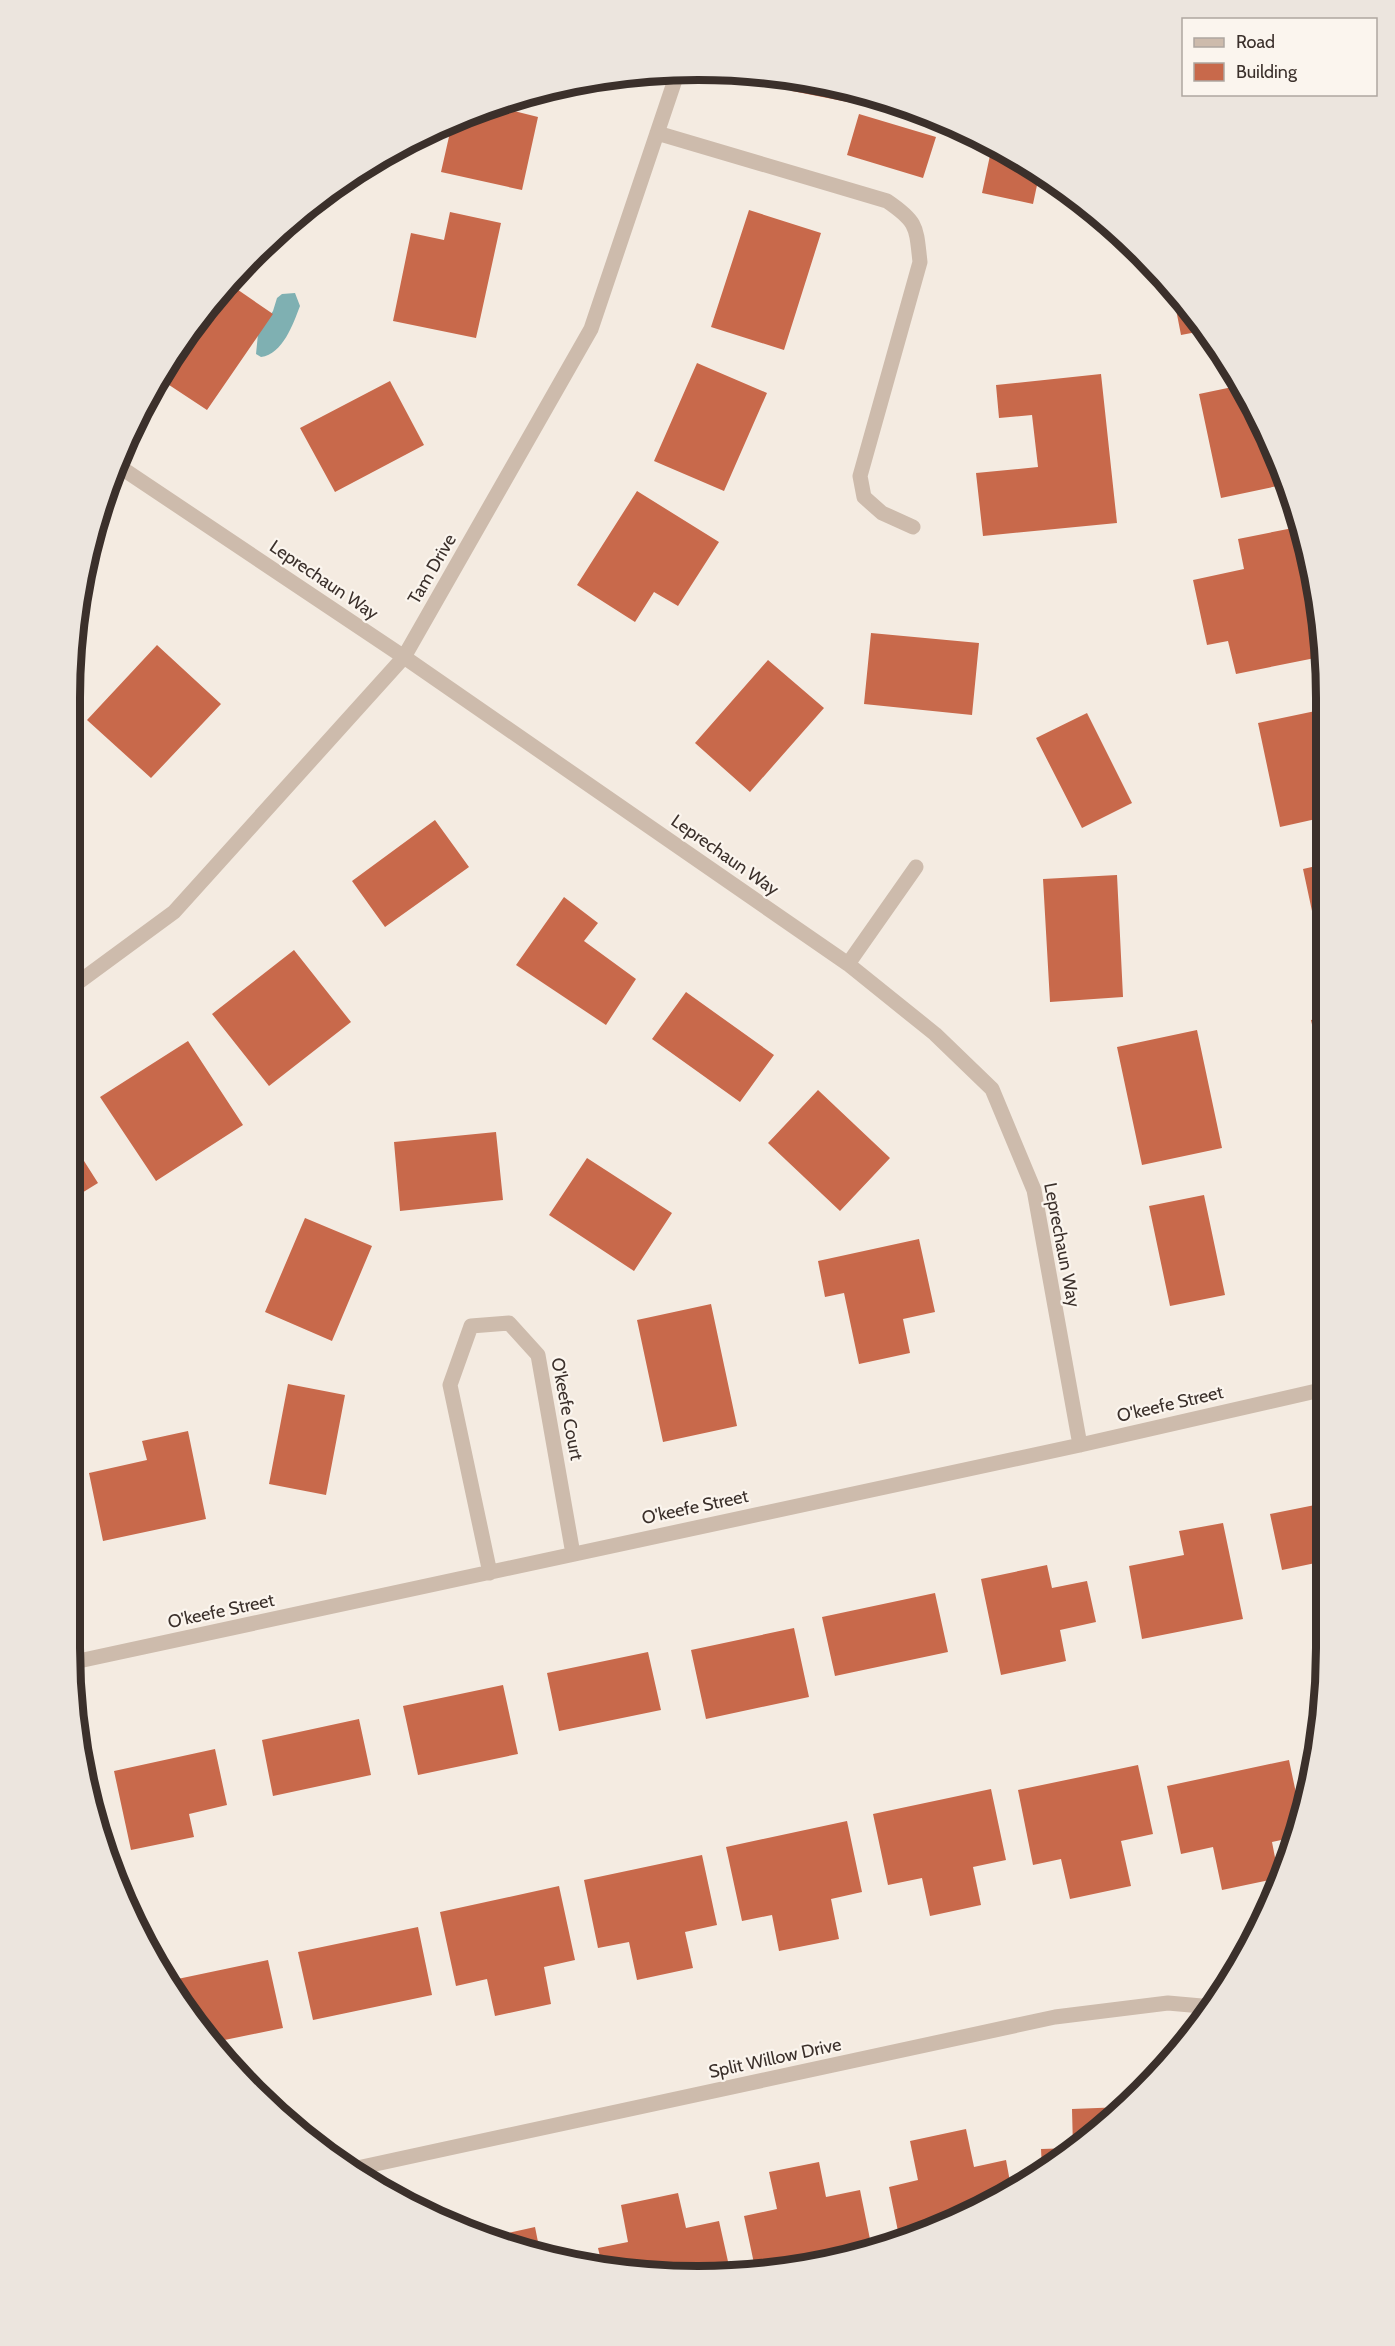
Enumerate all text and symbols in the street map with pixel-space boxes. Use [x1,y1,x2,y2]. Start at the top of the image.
legend [1182,18,1377,96]
text: Road [1236,31,1275,53]
text: Building [1236,61,1298,83]
street label: Tam Drive [403,530,461,608]
street label: Leprechaun Way [265,535,383,625]
street label: Leprechaun Way [667,810,783,900]
street label: Leprechaun Way [1039,1181,1085,1309]
street label: O'keefe Court [546,1356,588,1462]
street label: O'keefe Street [1115,1381,1225,1427]
street label: O'keefe Street [640,1485,750,1529]
street label: O'keefe Street [166,1589,276,1633]
street label: Split Willow Drive [707,2033,843,2083]

